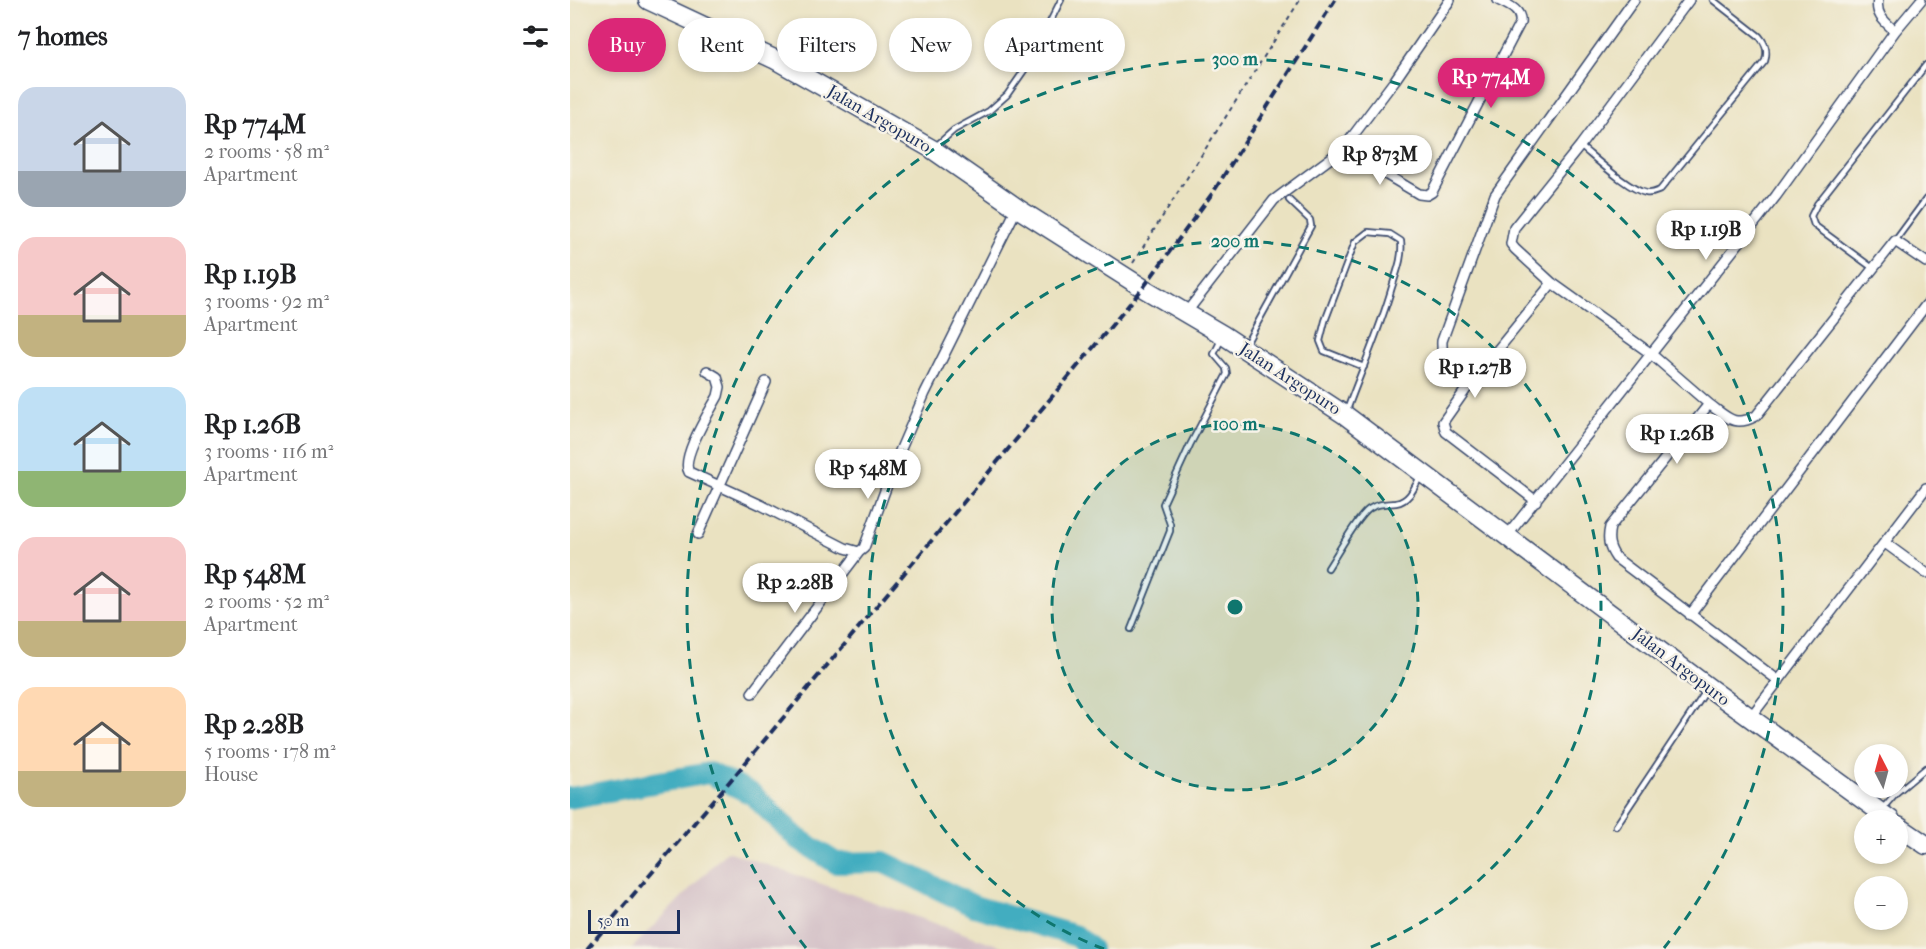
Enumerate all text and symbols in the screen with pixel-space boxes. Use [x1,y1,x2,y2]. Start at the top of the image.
chip: Buy [588,18,666,72]
chip: Rent [678,18,765,72]
chip: Filters [777,18,877,72]
chip: New [889,18,972,72]
chip: Apartment [984,18,1125,72]
icon: filters [519,20,552,53]
text: 7 homes [18,21,108,52]
text: 300 m [1212,49,1259,70]
pin: Rp 774M [1436,58,1546,109]
text: Rp 774M [1452,66,1530,89]
street label: Jalan Argopuro [821,80,935,157]
text: Rp 774M [204,109,306,140]
icon: home [66,111,138,183]
pin: Rp 873M [1325,135,1435,186]
text: 2 rooms · 58 m² [204,140,329,163]
text: Rp 873M [1342,143,1418,166]
text: Apartment [204,163,298,186]
pin: Rp 1.19B [1644,210,1768,261]
text: Rp 1.19B [1670,218,1742,241]
text: 200 m [1211,231,1260,252]
text: Rp 1.19B [204,259,297,290]
icon: home [66,261,138,333]
text: 3 rooms · 92 m² [204,290,329,313]
text: Apartment [204,313,298,336]
street label: Jalan Argopuro [1234,337,1345,420]
pin: Rp 1.27B [1413,348,1537,399]
text: Rp 1.27B [1438,356,1512,379]
text: Rp 1.26B [204,409,301,440]
icon: home [66,411,138,483]
text: 100 m [1212,414,1259,435]
pin: Rp 1.26B [1615,414,1739,465]
text: Rp 1.26B [1640,422,1714,445]
text: 3 rooms · 116 m² [204,440,333,463]
pin: Rp 548M [813,449,923,500]
text: Rp 548M [829,457,907,480]
text: Apartment [204,463,298,486]
text: Rp 548M [204,559,306,590]
icon: home [66,561,138,633]
pin: Rp 2.28B [733,563,857,614]
text: Rp 2.28B [756,571,834,594]
text: 2 rooms · 52 m² [204,590,329,613]
centre of rings [1225,597,1245,617]
text: Apartment [204,613,298,636]
street label: Jalan Argopuro [1626,622,1734,711]
text: Rp 2.28B [204,709,304,740]
icon: home [66,711,138,783]
text: 5 rooms · 178 m² [204,740,336,763]
north arrow [1854,744,1908,798]
map controls [1854,744,1908,930]
text: House [204,763,258,786]
button: + [1854,810,1908,864]
button: − [1854,876,1908,930]
scale bar [588,907,680,934]
text: 50 m [597,911,629,930]

